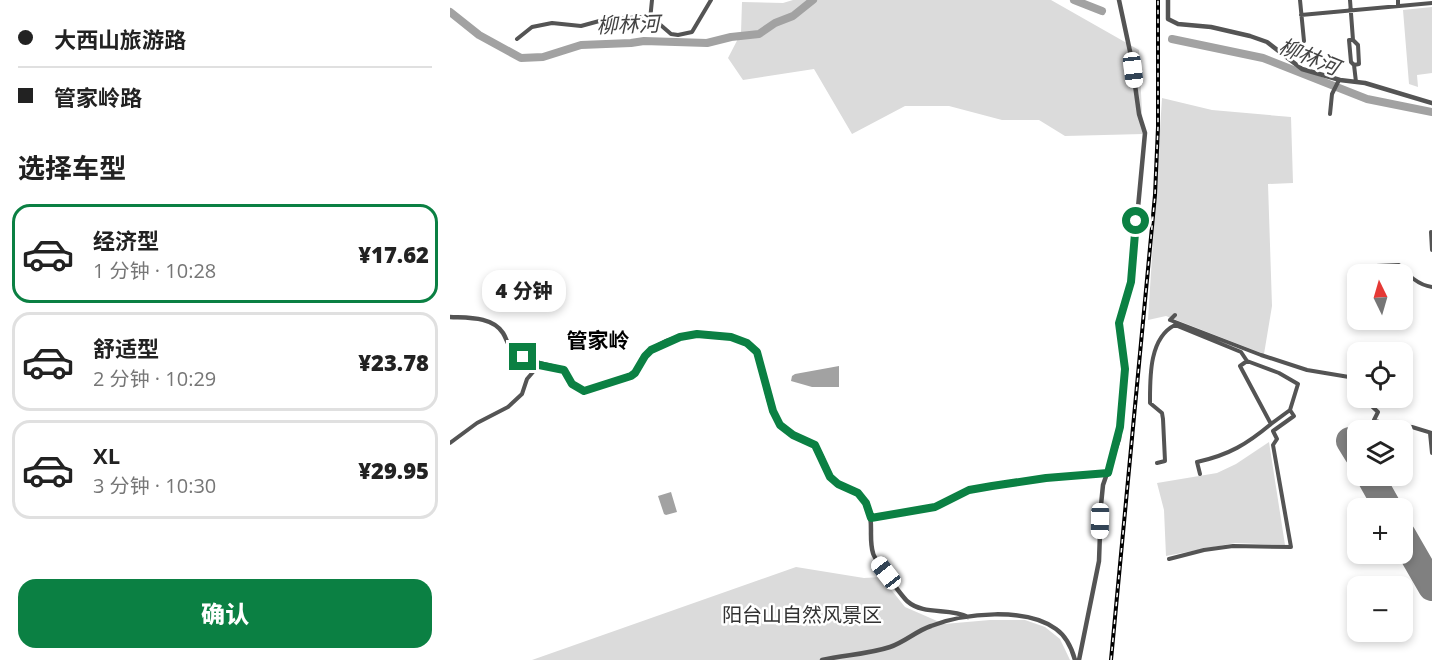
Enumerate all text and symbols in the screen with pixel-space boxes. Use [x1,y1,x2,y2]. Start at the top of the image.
water label: 柳林河 [596,9,664,39]
text: 大西山旅游路 [54,24,186,54]
water label: 柳林河 [1275,31,1348,82]
car [1122,51,1144,89]
text: 管家岭路 [54,82,142,112]
text: 选择车型 [18,149,126,186]
route start [1122,207,1149,234]
text: 经济型 [93,225,159,255]
icon: car [21,227,75,281]
text: ¥17.62 [358,239,429,269]
text: 1 分钟 · 10:28 [93,257,216,284]
north arrow [1347,264,1413,330]
map controls [1347,264,1413,642]
callout: 4 分钟 [481,270,565,312]
text: 4 分钟 [496,277,552,304]
district label: 管家岭 [567,326,630,354]
text: 舒适型 [93,333,159,363]
icon: car [21,335,75,389]
button: locate [1347,342,1413,408]
route end [509,343,536,370]
text: ¥23.78 [358,347,429,377]
text: 2 分钟 · 10:29 [93,365,216,392]
button: layers [1347,420,1413,486]
text: XL [93,440,120,470]
icon: car [21,443,75,497]
text: ¥29.95 [358,455,429,485]
text: 3 分钟 · 10:30 [93,472,216,499]
button: + [1347,498,1413,564]
car [1091,503,1109,539]
car [868,553,904,593]
button: − [1347,576,1413,642]
button: 确认 [18,579,432,648]
park label: 阳台山自然风景区 [722,601,882,628]

